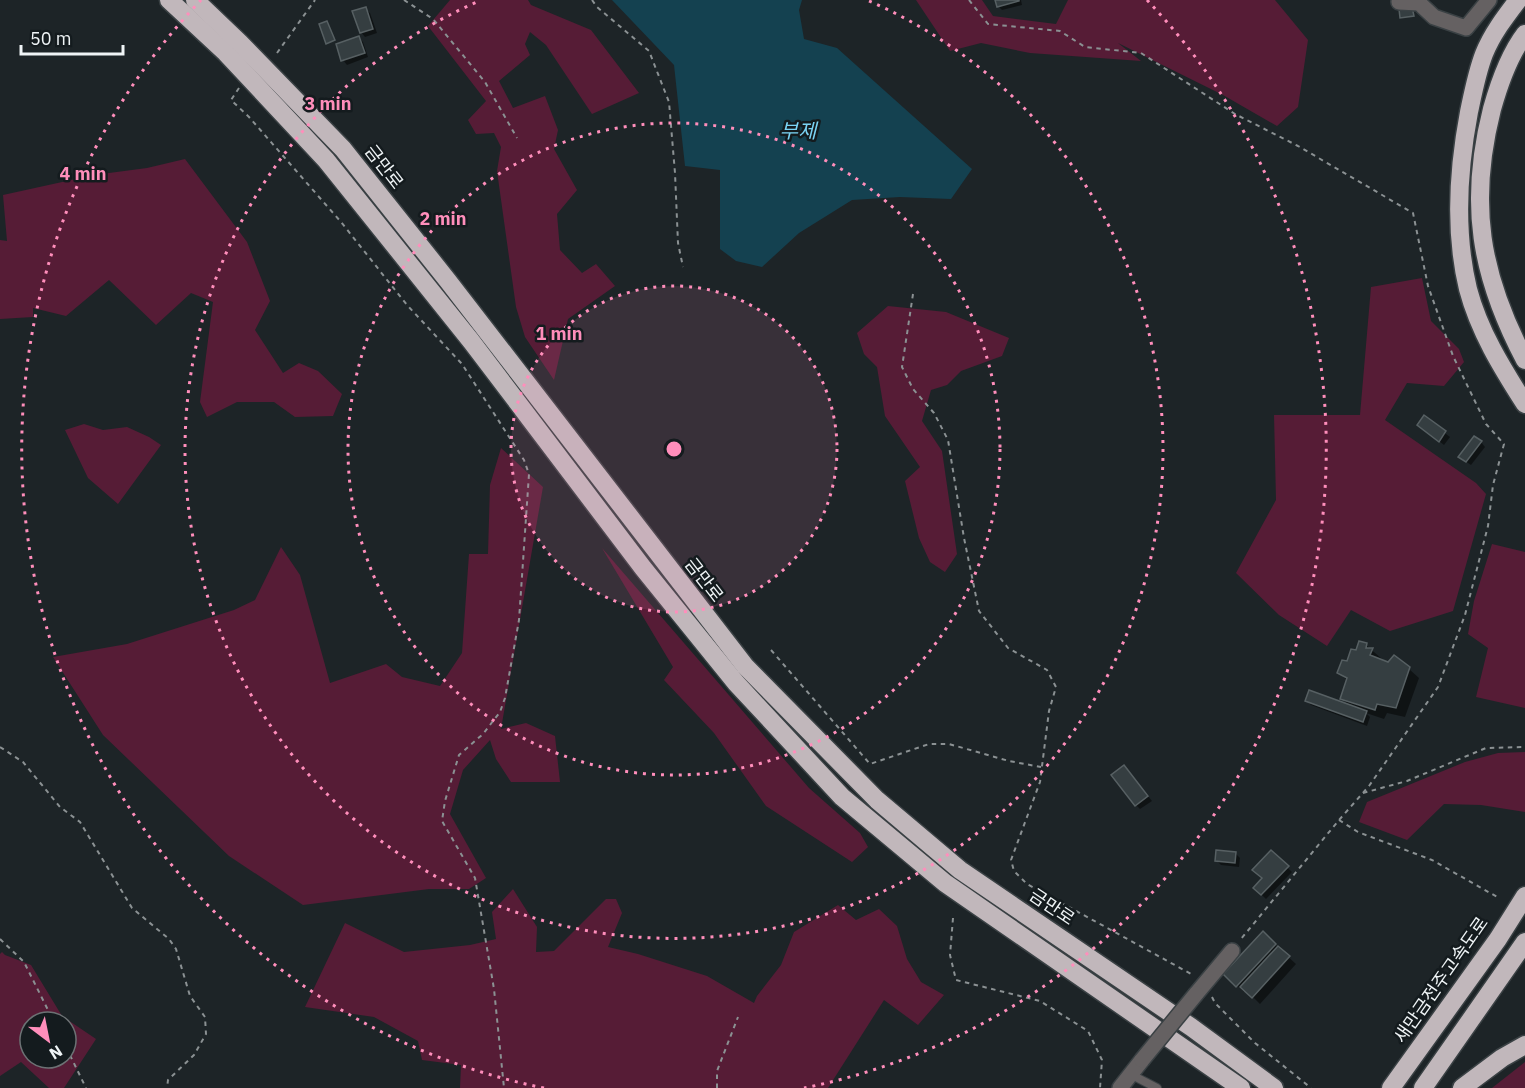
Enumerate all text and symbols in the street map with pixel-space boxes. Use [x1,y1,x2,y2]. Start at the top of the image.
scale bar [21,18,123,56]
text: 50 m [30,27,72,50]
text: 3 min [304,92,352,115]
water label: 부제 [780,117,819,144]
street label: 금만로 [360,140,409,193]
text: 4 min [59,162,107,185]
text: 2 min [419,207,467,230]
text: 1 min [535,322,583,345]
centre of rings [664,439,684,459]
street label: 금만로 [680,553,729,606]
street label: 금만로 [1025,883,1079,930]
street label: 새만금전주고속도로 [1388,912,1493,1047]
north arrow [18,1010,78,1070]
text: N [46,1041,66,1064]

